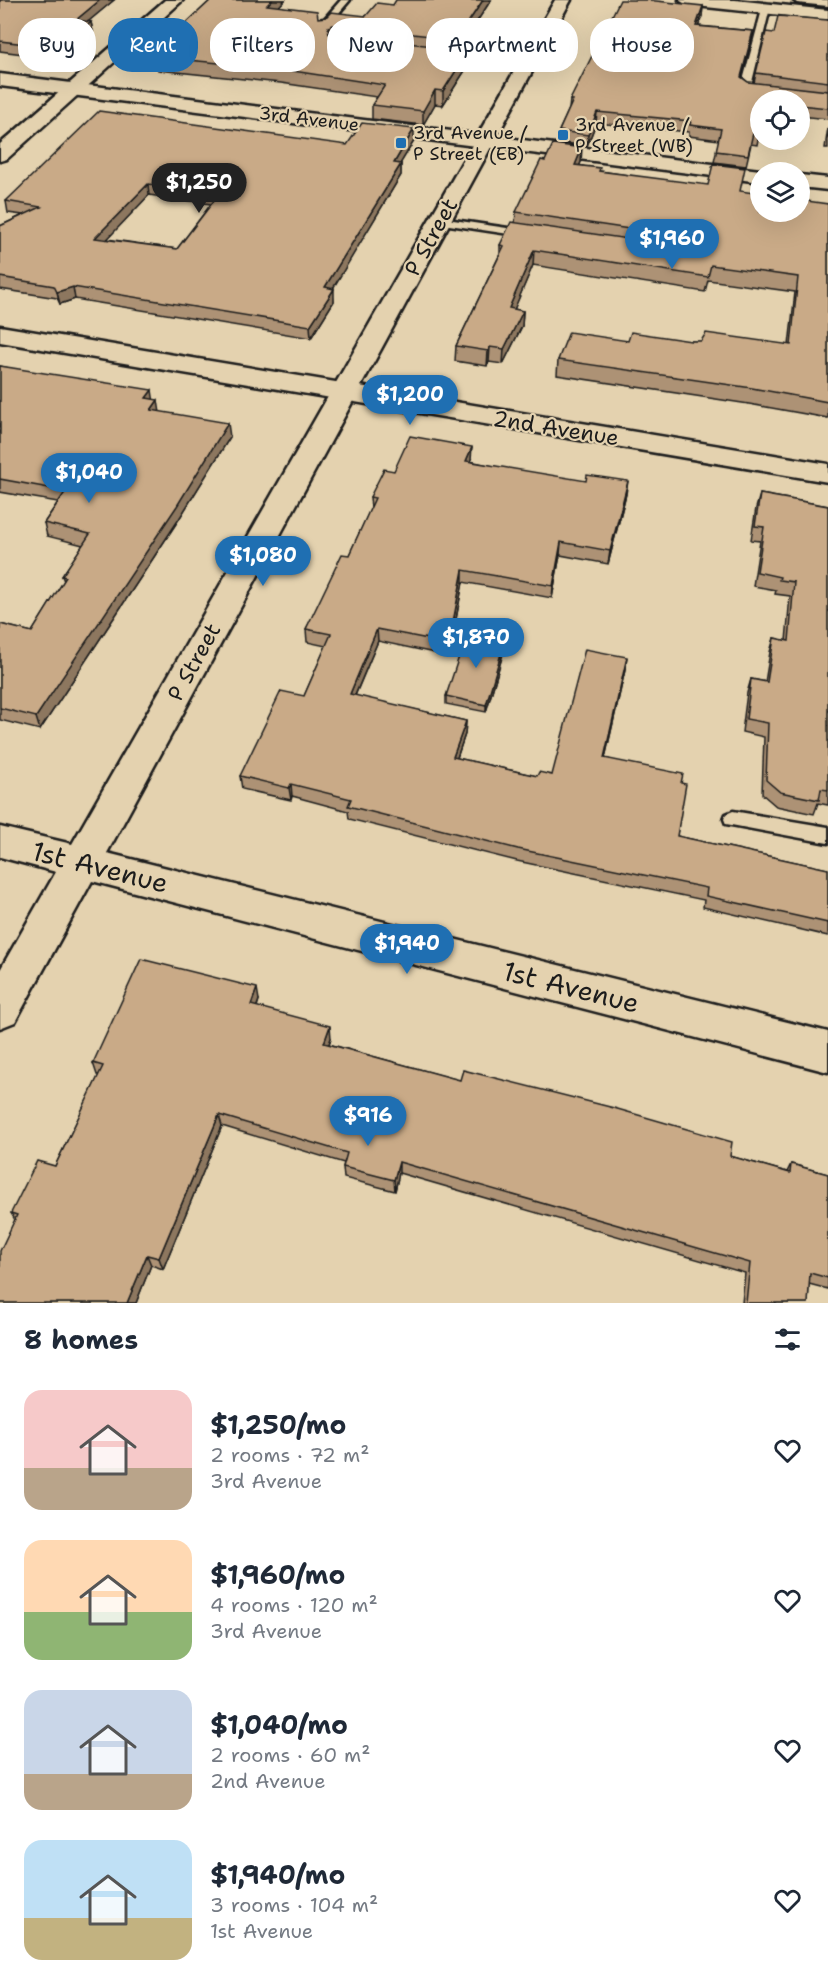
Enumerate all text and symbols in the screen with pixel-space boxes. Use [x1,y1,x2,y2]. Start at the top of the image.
chip: Buy [18,18,96,72]
chip: Rent [108,18,198,72]
chip: Filters [210,18,315,72]
chip: New [327,18,414,72]
chip: Apartment [426,18,578,72]
chip: House [590,18,694,72]
map controls [750,90,810,222]
button: locate [750,90,810,150]
street label: 3rd Avenue [257,101,361,137]
place label: 3rd Avenue / P Street (WB) [575,113,693,158]
place label: 3rd Avenue / P Street (EB) [413,121,528,166]
marker: 3rd Avenue / P Street (WB) [556,128,570,142]
marker: 3rd Avenue / P Street (EB) [394,136,408,150]
button: layers [750,162,810,222]
pin: $1,250 [150,163,248,214]
text: $1,250 [166,169,232,195]
street label: P Street [398,193,464,281]
pin: $1,960 [623,219,721,270]
text: $1,960 [639,225,705,251]
pin: $1,200 [361,375,459,426]
text: $1,200 [376,381,444,407]
street label: 2nd Avenue [491,404,621,452]
pin: $1,040 [40,453,138,504]
text: $1,040 [55,459,123,485]
pin: $1,080 [214,536,312,587]
text: $1,080 [229,542,297,568]
street label: P Street [161,618,227,706]
pin: $1,870 [427,618,525,669]
text: $1,870 [442,624,510,650]
street label: 1st Avenue [28,832,172,902]
pin: $1,940 [358,924,456,975]
text: $1,940 [374,930,440,956]
street label: 1st Avenue [499,952,643,1022]
pin: $916 [332,1096,404,1147]
text: $916 [343,1102,393,1128]
text: 8 homes [24,1322,138,1357]
icon: filters [771,1323,804,1356]
text: $1,250/mo [210,1407,346,1442]
icon: home [72,1414,144,1486]
icon: heart [771,1434,804,1467]
text: 2 rooms · 72 m² [210,1442,369,1468]
text: 3rd Avenue [210,1468,322,1494]
text: $1,960/mo [210,1557,345,1592]
icon: home [72,1564,144,1636]
icon: heart [771,1584,804,1617]
text: 4 rooms · 120 m² [210,1592,378,1618]
text: 3rd Avenue [210,1618,322,1644]
text: $1,040/mo [210,1707,348,1742]
icon: home [72,1714,144,1786]
icon: heart [771,1734,804,1767]
text: 2 rooms · 60 m² [210,1742,370,1768]
text: 2nd Avenue [210,1768,326,1794]
text: $1,940/mo [210,1857,345,1892]
icon: home [72,1864,144,1936]
icon: heart [771,1884,804,1917]
text: 3 rooms · 104 m² [210,1892,378,1918]
text: 1st Avenue [210,1918,313,1944]

